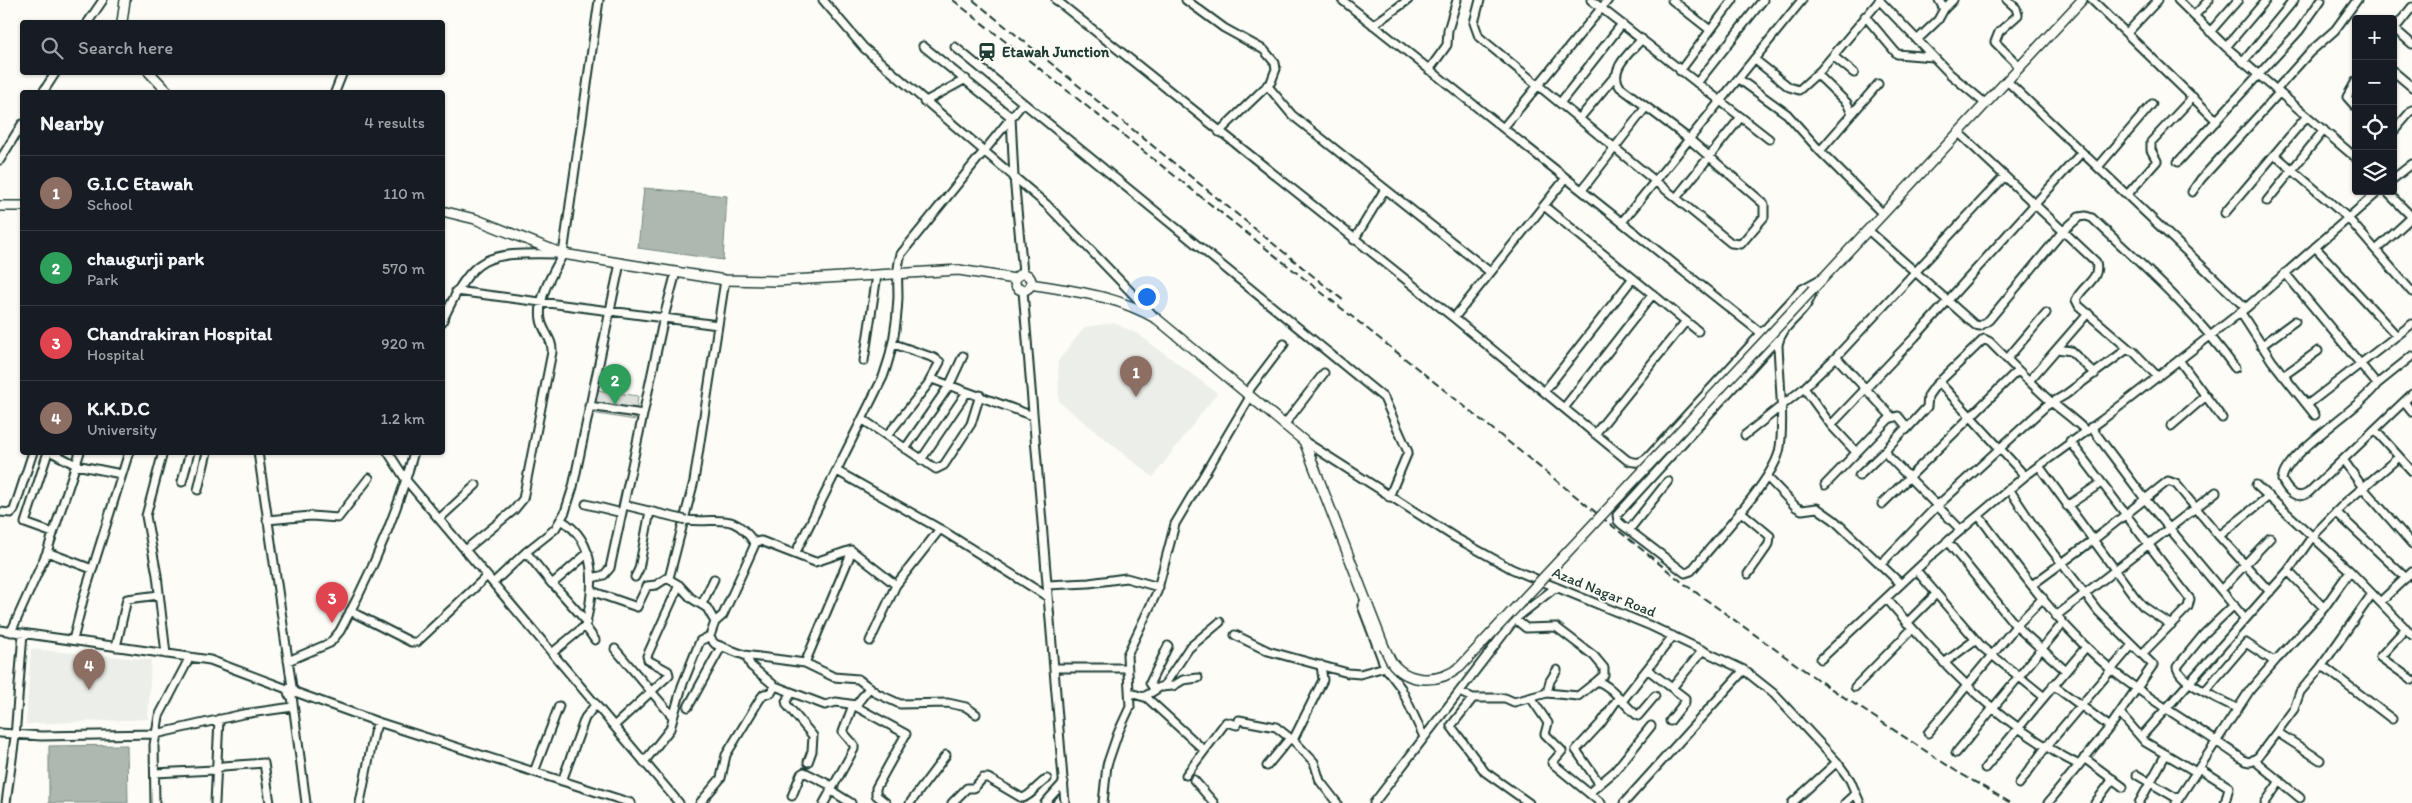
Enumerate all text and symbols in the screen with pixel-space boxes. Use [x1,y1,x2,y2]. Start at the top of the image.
map controls [2352,15,2397,195]
button: + [2352,15,2397,60]
search box [20,20,445,75]
icon: search [38,34,66,62]
text: Search here [78,36,173,59]
station icon: Etawah Junction [976,41,998,63]
place label: Etawah Junction [1002,43,1110,61]
button: − [2352,60,2397,105]
button: locate [2352,105,2397,150]
text: Nearby [40,110,104,135]
text: 4 results [364,113,425,132]
button: layers [2352,150,2397,195]
text: G.I.C Etawah [87,172,193,195]
text: 1 [52,184,60,203]
text: 110 m [383,184,425,203]
text: School [87,195,133,214]
text: chaugurji park [87,247,204,270]
text: 2 [52,259,60,278]
text: 570 m [382,259,425,278]
text: Park [87,270,118,289]
your location [1134,284,1160,310]
text: Chandrakiran Hospital [87,322,272,345]
text: 3 [52,334,60,353]
text: 920 m [381,334,425,353]
text: Hospital [87,345,144,364]
pin: 1 [1120,356,1152,397]
pin: 2 [599,364,631,405]
text: K.K.D.C [87,397,150,420]
text: 4 [51,409,61,428]
text: 1.2 km [380,409,425,428]
text: University [87,420,157,439]
street label: Azad Nagar Road [1549,563,1659,621]
pin: 3 [316,582,348,623]
pin: 4 [73,649,105,690]

